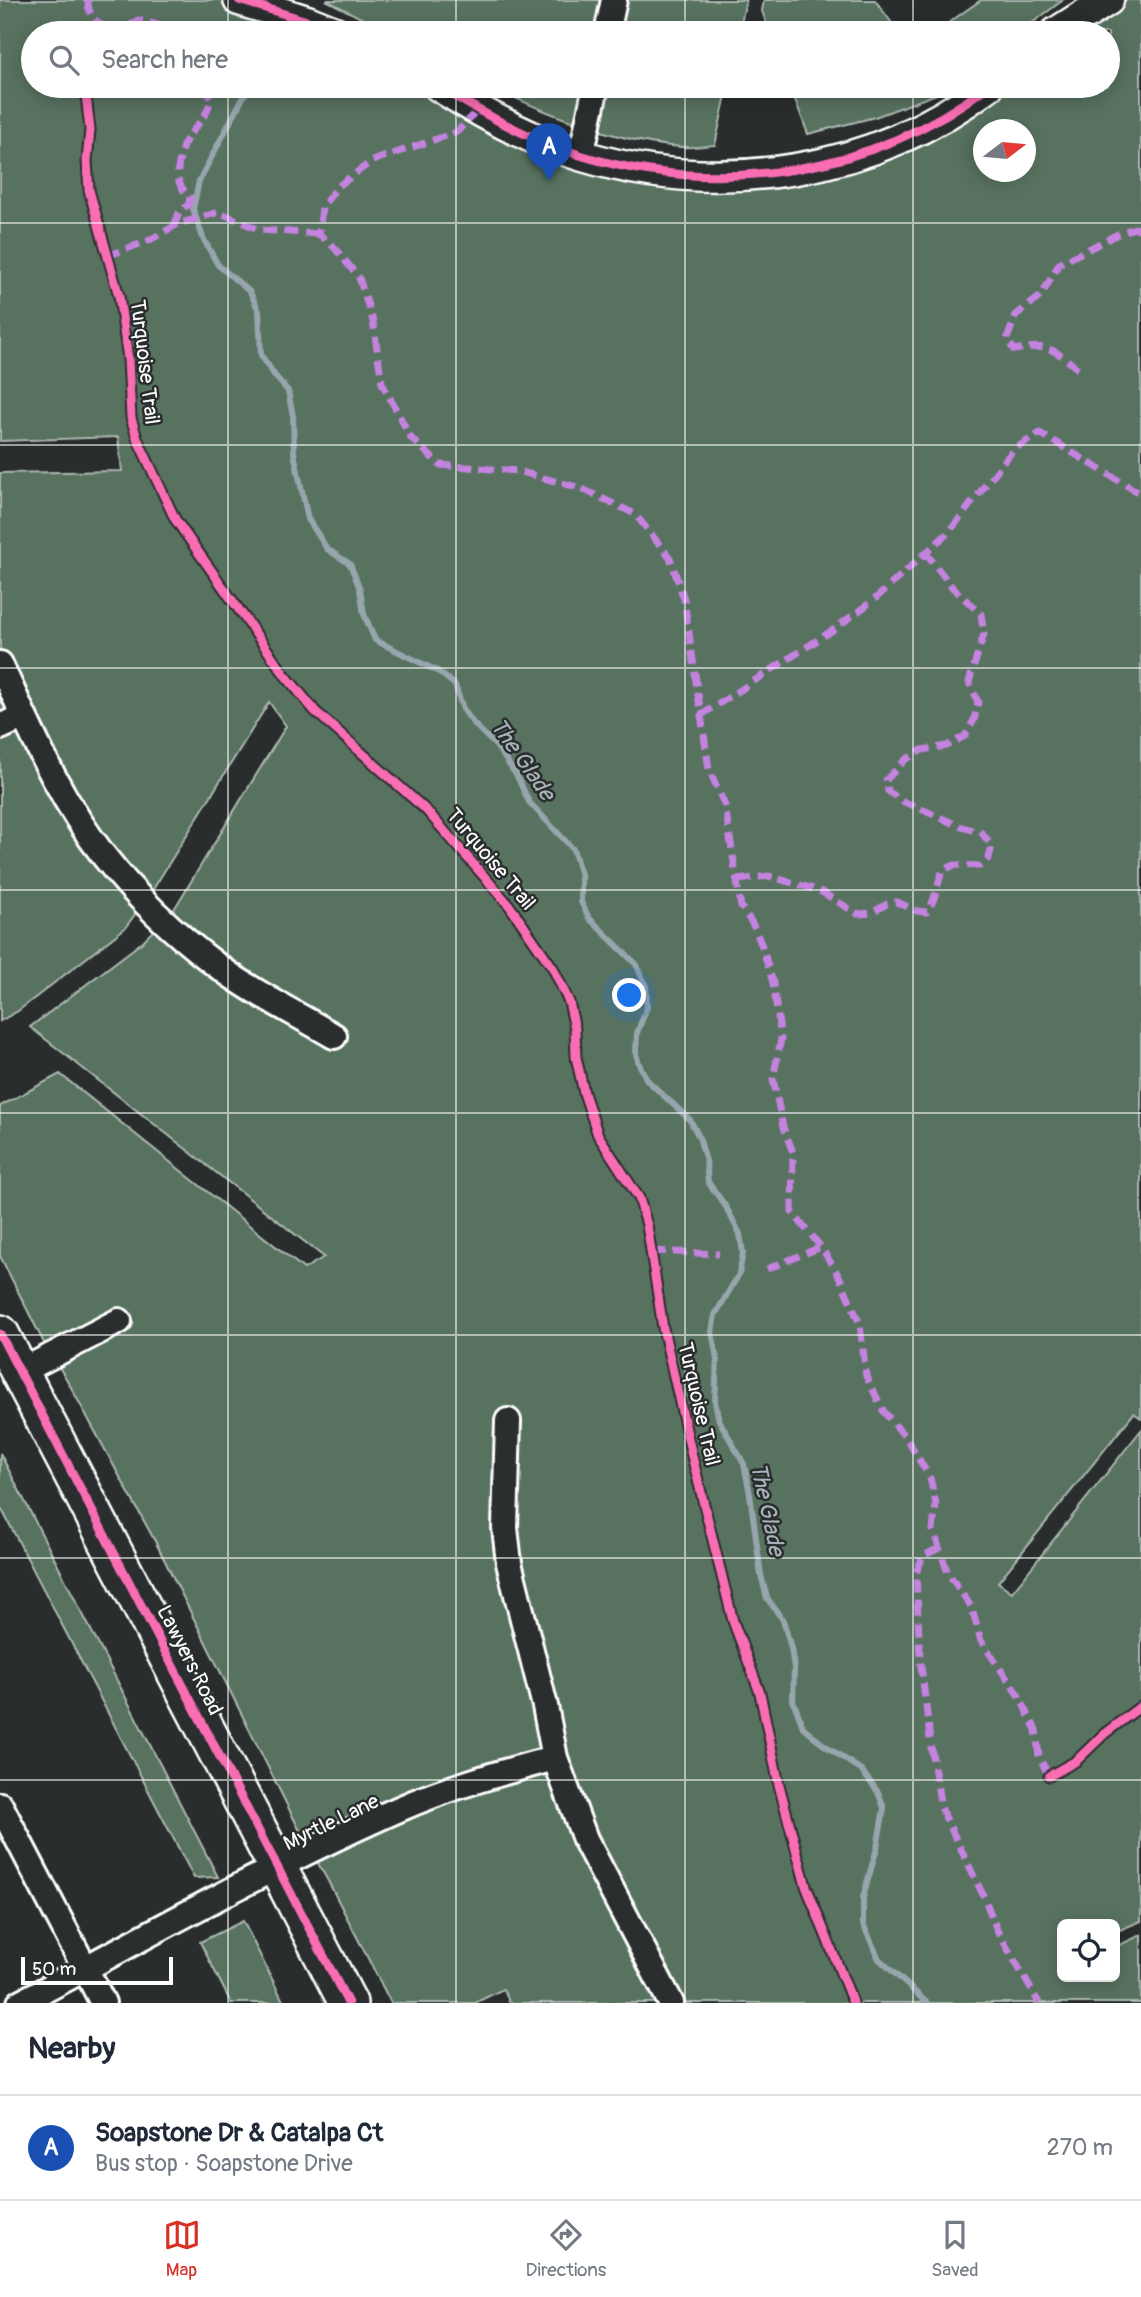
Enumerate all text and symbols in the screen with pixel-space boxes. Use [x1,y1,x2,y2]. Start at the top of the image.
search box [21,21,1120,98]
icon: search [45,41,83,79]
text: Search here [101,44,228,76]
north arrow [973,119,1036,182]
pin: A [526,123,572,181]
street label: Turquoise Trail [123,298,166,426]
water label: The Glade [484,713,563,808]
street label: Turquoise Trail [440,802,541,916]
your location [612,978,646,1012]
street label: Turquoise Trail [671,1340,726,1468]
water label: The Glade [744,1460,792,1561]
street label: Lawyers Road [150,1601,229,1720]
street label: Myrtle Lane [279,1787,384,1857]
map controls [1057,1919,1120,1982]
button: locate [1057,1919,1120,1982]
scale bar [21,1954,173,1986]
text: 50 m [32,1957,76,1981]
text: Nearby [28,2030,115,2067]
text: Soapstone Dr & Catalpa Ct [95,2117,383,2149]
text: A [44,2133,58,2162]
text: 270 m [1047,2133,1113,2162]
text: Bus stop · Soapstone Drive [95,2149,353,2178]
tab: Map [163,2216,201,2282]
tab: Directions [526,2216,606,2282]
tab: Saved [931,2216,978,2282]

